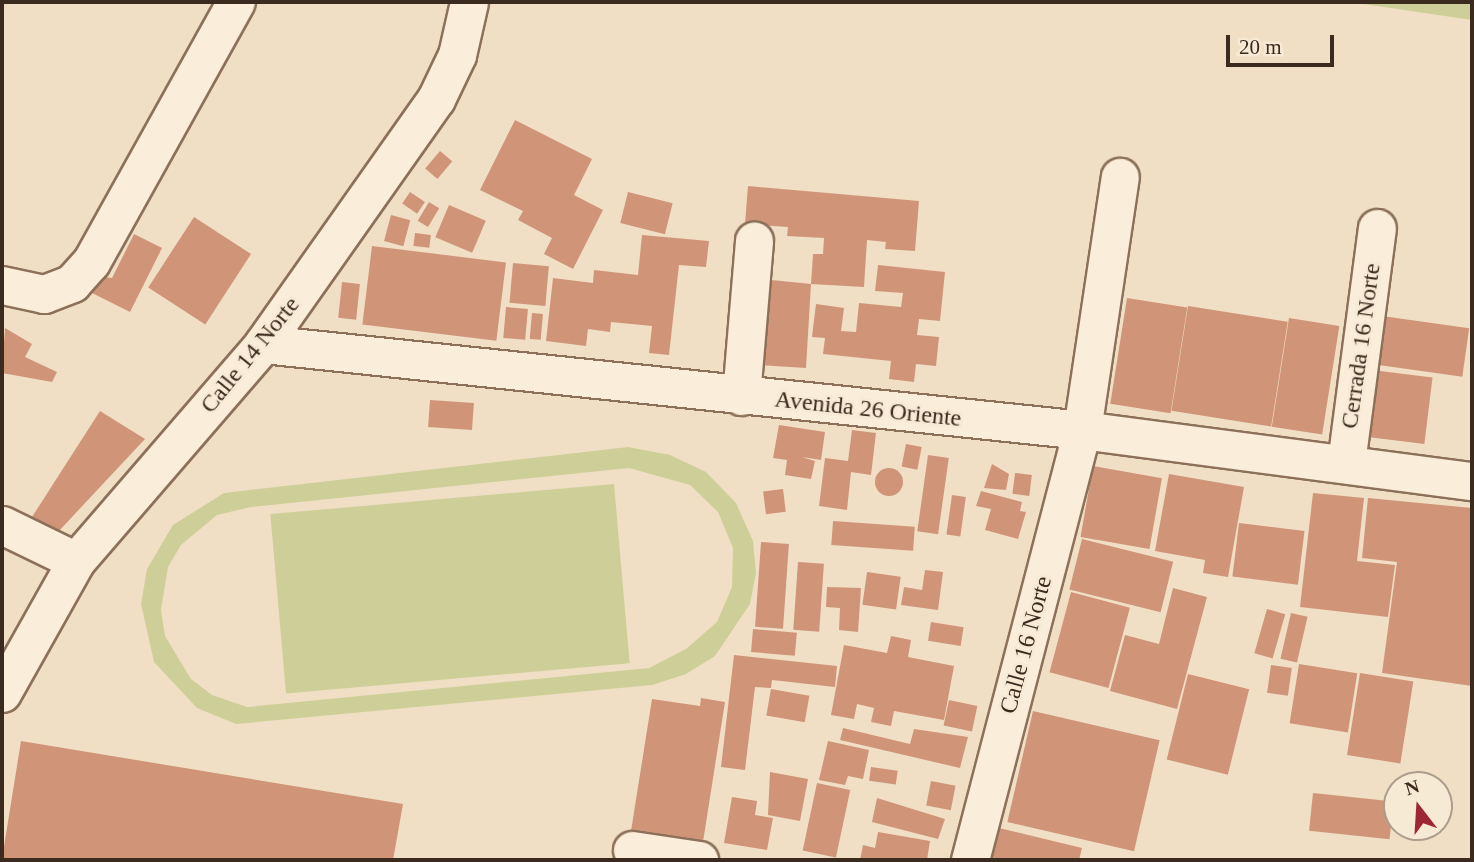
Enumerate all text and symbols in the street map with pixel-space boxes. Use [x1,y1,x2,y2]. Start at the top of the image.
scale bar [1229,21,1338,65]
text: 20 m [1239,35,1282,59]
street label: Cerrada 16 Norte [1335,262,1387,430]
street label: Calle 14 Norte [194,291,306,419]
street label: Avenida 26 Oriente [773,385,963,433]
street label: Calle 16 Norte [994,573,1058,717]
north arrow [1383,771,1453,841]
text: N [1403,775,1422,799]

